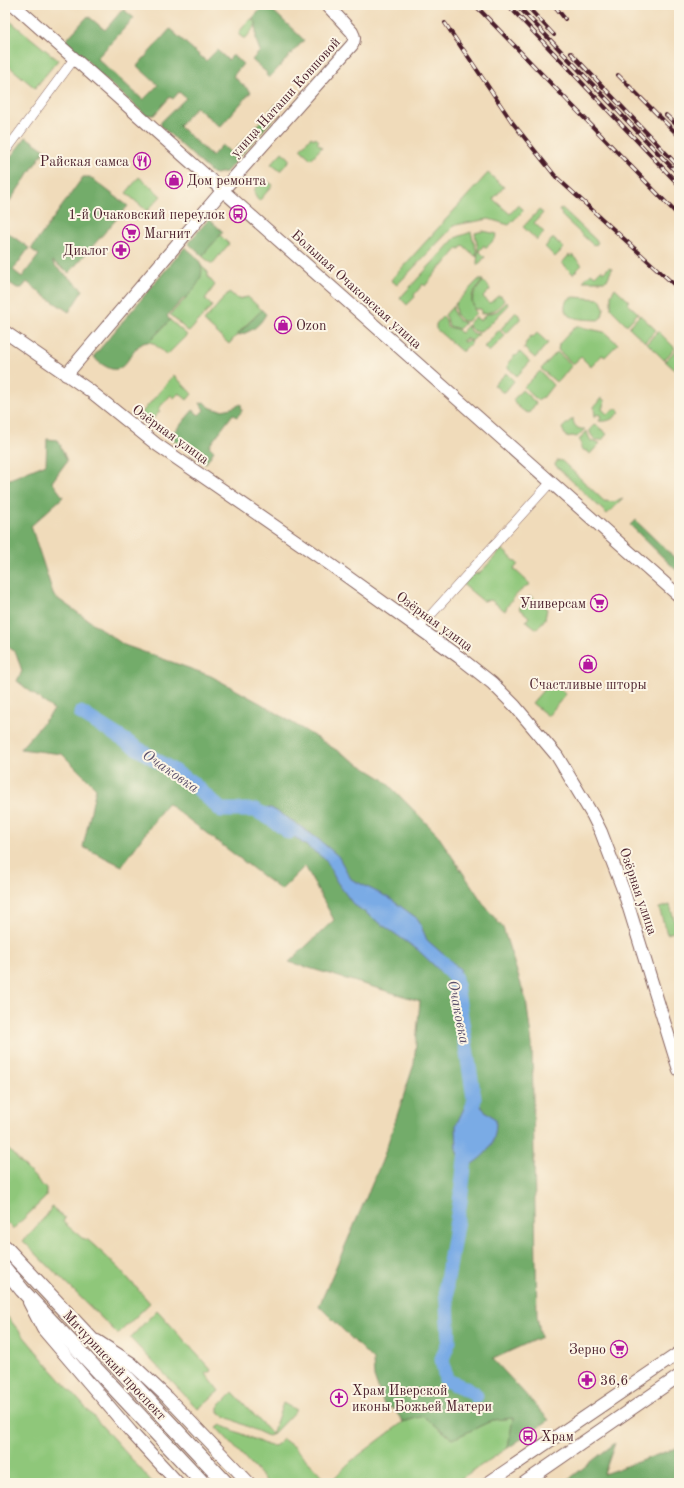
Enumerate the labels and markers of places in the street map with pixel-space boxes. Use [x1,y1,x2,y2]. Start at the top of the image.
restaurant icon: Райская самса [132,151,152,171]
place label: Райская самса [40,155,129,169]
shop icon: Дом ремонта [164,170,184,190]
place label: Дом ремонта [187,174,266,188]
bus stop icon: 1-й Очаковский переулок [228,204,248,224]
place label: 1-й Очаковский переулок [68,208,225,222]
supermarket icon: Магнит [121,223,141,243]
place label: Магнит [144,227,191,241]
pharmacy icon: Диалог [111,240,131,260]
place label: Диалог [63,244,108,258]
shop icon: Ozon [273,315,293,335]
place label: Ozon [296,319,327,333]
supermarket icon: Универсам [589,593,609,613]
place label: Универсам [520,597,586,611]
shop icon: Счастливые шторы [578,654,598,674]
place label: Счастливые шторы [529,678,647,692]
supermarket icon: Зерно [609,1339,629,1359]
place label: Зерно [569,1343,606,1357]
pharmacy icon: 36,6 [577,1370,597,1390]
place label: 36,6 [600,1374,628,1388]
place label: Храм Иверской иконы Божьей Матери [352,1384,492,1414]
church icon: Храм Иверской иконы Божьей Матери [329,1388,349,1408]
bus stop icon: Храм [518,1426,538,1446]
place label: Храм [541,1430,574,1444]

